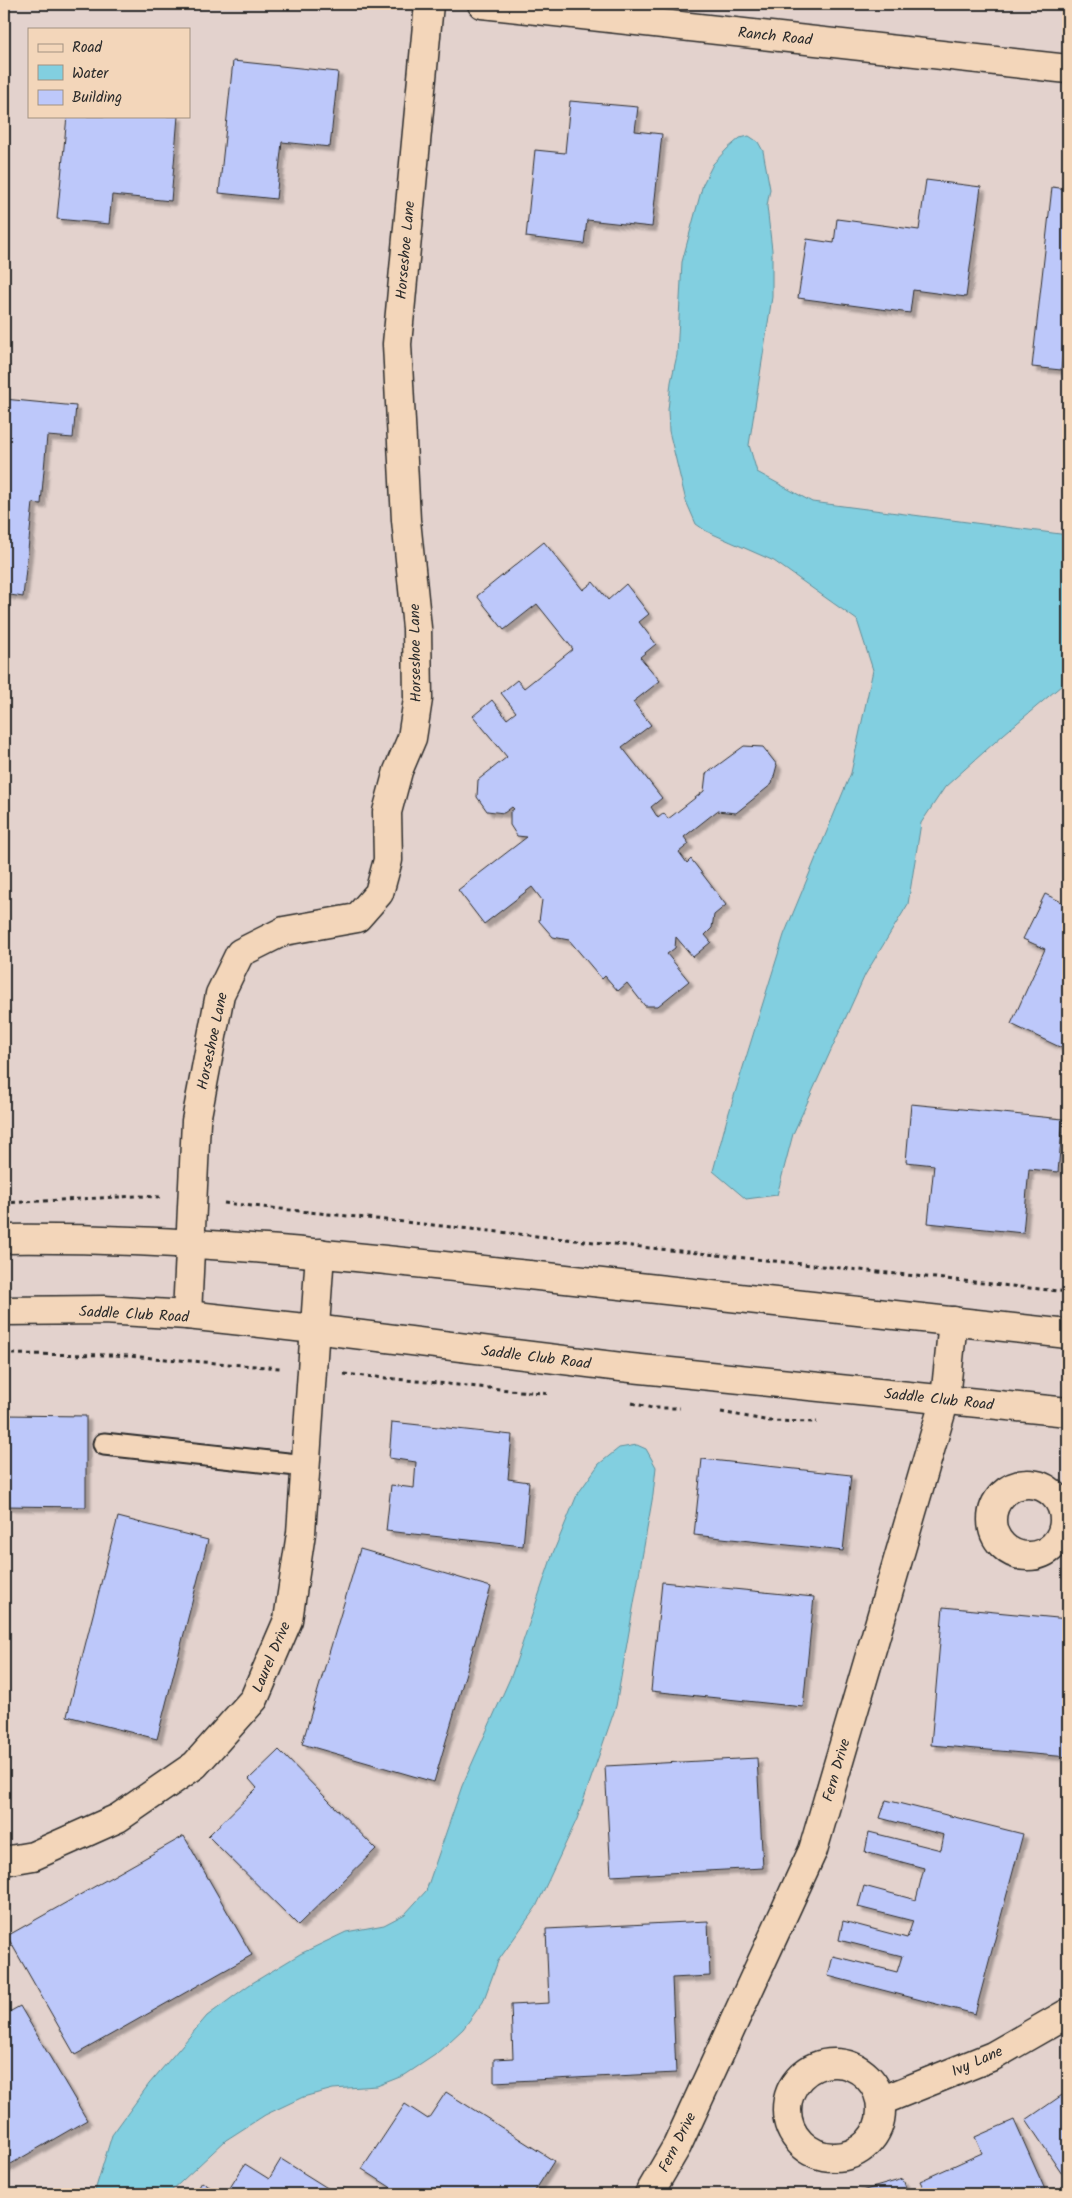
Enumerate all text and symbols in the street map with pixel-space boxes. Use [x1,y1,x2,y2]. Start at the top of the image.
street label: Ranch Road [737,21,814,53]
legend [28,28,190,118]
text: Road [72,36,103,60]
text: Water [72,62,109,86]
text: Building [72,86,122,110]
street label: Horseshoe Lane [390,200,422,300]
street label: Horseshoe Lane [403,603,429,703]
street label: Horseshoe Lane [191,990,235,1092]
street label: Saddle Club Road [78,1300,190,1330]
street label: Saddle Club Road [480,1339,593,1377]
street label: Saddle Club Road [883,1382,995,1418]
street label: Laurel Drive [246,1618,298,1697]
street label: Fern Drive [816,1736,858,1805]
street label: Ivy Lane [948,2040,1007,2084]
street label: Fern Drive [652,2108,703,2177]

